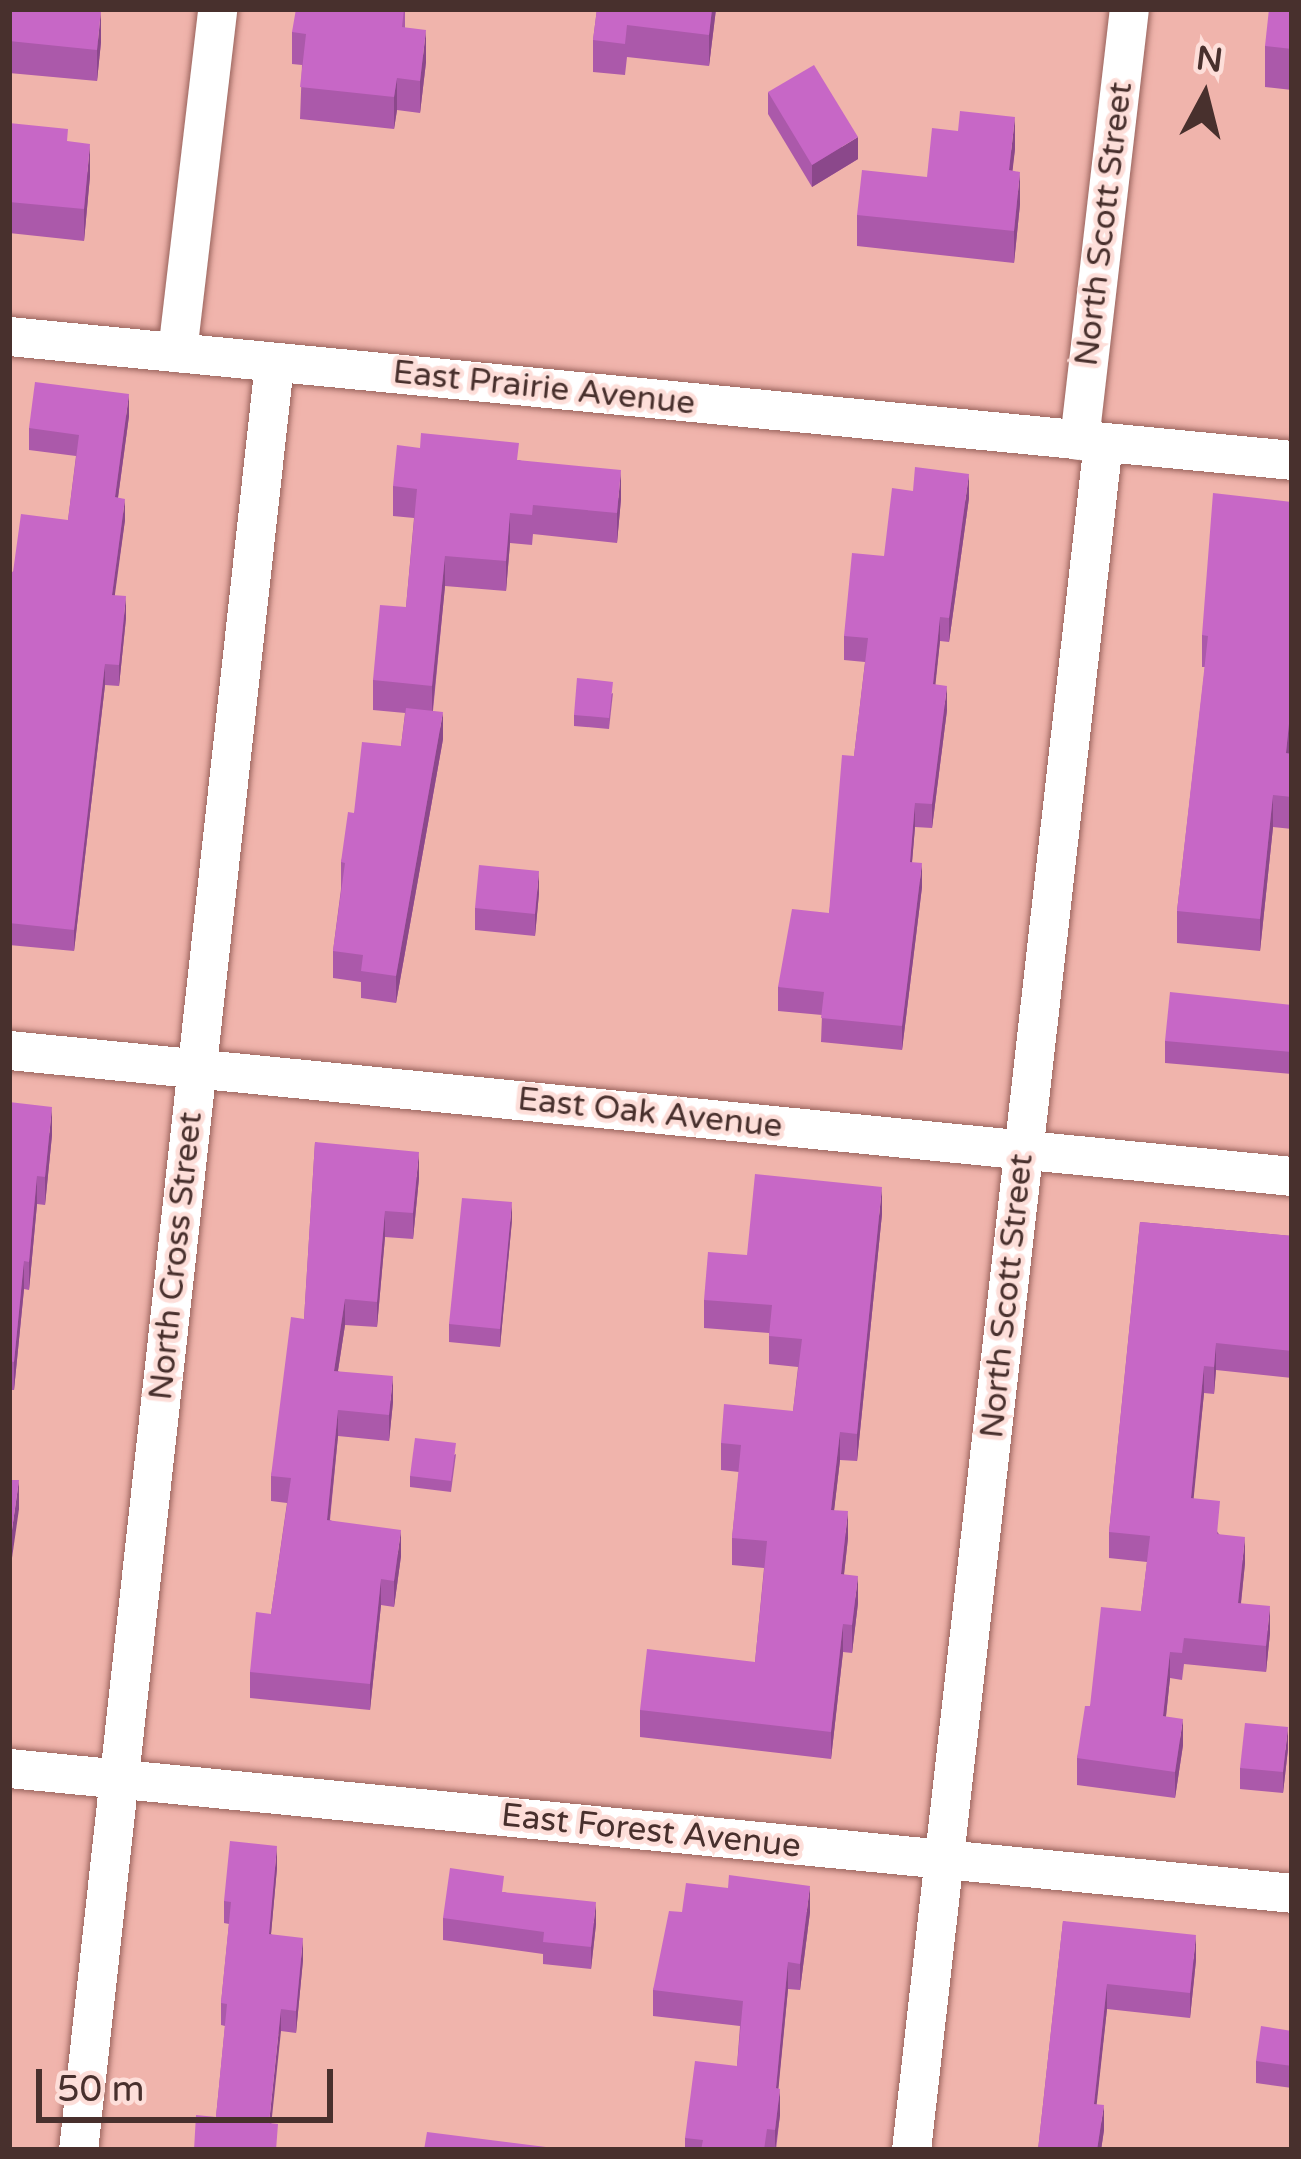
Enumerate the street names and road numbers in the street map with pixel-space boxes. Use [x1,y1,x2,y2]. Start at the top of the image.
street label: North Scott Street [1067,80,1141,368]
street label: East Prairie Avenue [391,352,697,424]
street label: East Oak Avenue [516,1079,784,1147]
street label: North Cross Street [141,1110,211,1402]
street label: North Scott Street [972,1152,1042,1440]
street label: East Forest Avenue [499,1796,803,1866]

